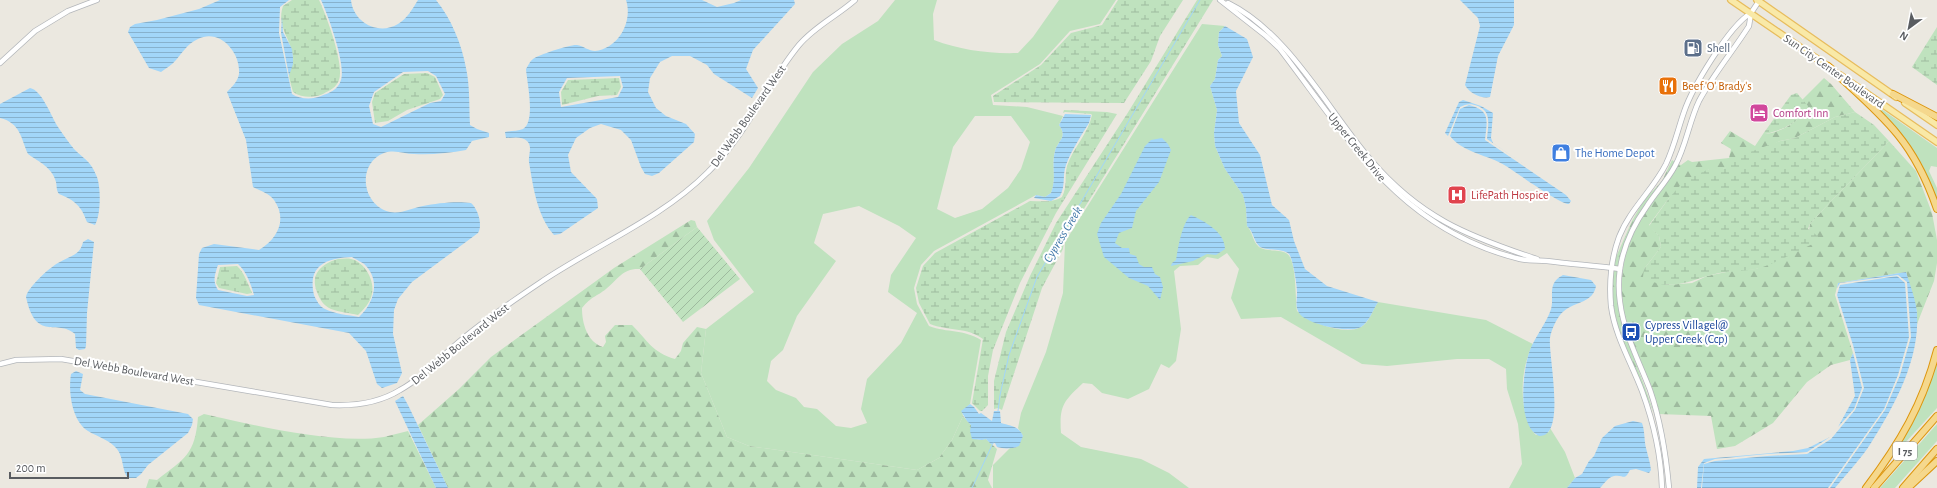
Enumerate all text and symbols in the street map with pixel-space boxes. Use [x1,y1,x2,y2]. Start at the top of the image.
north arrow [1889,8,1929,48]
text: N [1898,29,1910,43]
street label: Sun City Center Boulevard [1781,32,1887,111]
fuel station icon: Shell [1682,37,1704,59]
place label: Shell [1707,42,1730,54]
street label: Del Webb Boulevard West [708,63,788,169]
restaurant icon: Beef 'O' Brady's [1657,75,1679,97]
place label: Beef 'O' Brady's [1682,80,1752,93]
hotel icon: Comfort Inn [1748,102,1770,124]
place label: Comfort Inn [1773,107,1829,119]
street label: Upper Creek Drive [1326,110,1388,184]
shop icon: The Home Depot [1550,142,1572,164]
place label: The Home Depot [1575,147,1655,159]
hospital icon: LifePath Hospice [1446,184,1468,206]
place label: LifePath Hospice [1471,189,1548,201]
water label: Cypress Creek [1042,204,1085,265]
street label: Del Webb Boulevard West [409,301,511,387]
place label: Cypress Villagel@ Upper Creek (Ccp) [1645,319,1728,345]
bus stop icon: Cypress Villagel@ Upper Creek (Ccp) [1620,321,1642,343]
street label: Del Webb Boulevard West [73,355,195,387]
road number: I 75 [1893,442,1917,460]
scale bar [10,454,128,480]
text: 200 m [16,462,46,474]

